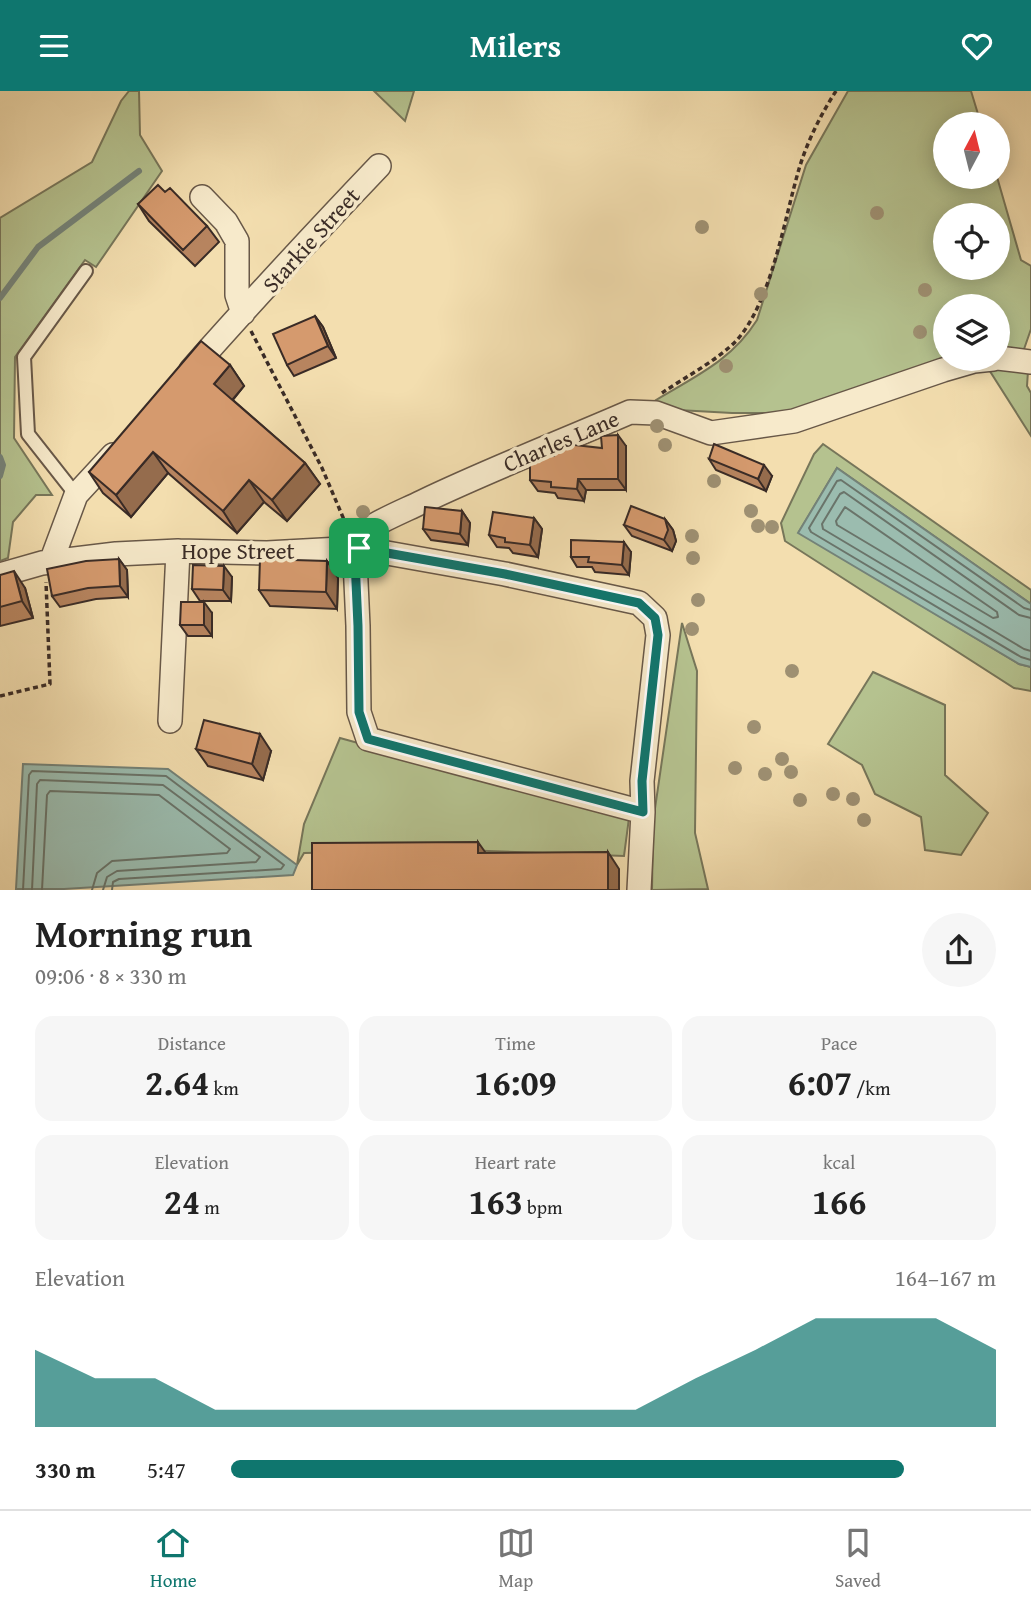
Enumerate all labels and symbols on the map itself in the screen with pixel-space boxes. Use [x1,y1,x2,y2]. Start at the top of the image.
north arrow [933,112,1010,189]
street label: Starkie Street [254,180,367,300]
street label: Charles Lane [498,401,624,480]
pin [329,518,389,578]
street label: Hope Street [181,534,295,567]

